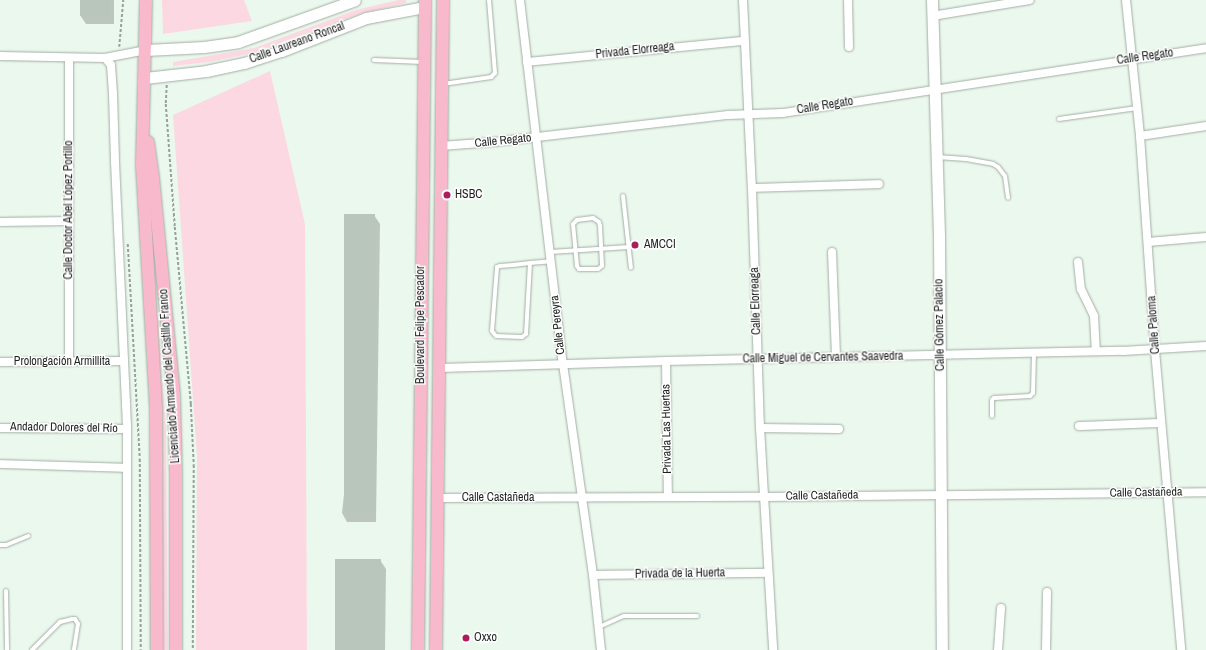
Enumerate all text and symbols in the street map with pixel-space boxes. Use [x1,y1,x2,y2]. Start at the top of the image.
street label: Calle Laureano Roncal [248,19,346,67]
street label: Privada Elorreaga [595,40,675,62]
street label: Calle Regato [1116,46,1174,68]
street label: Calle Regato [796,94,854,118]
street label: Calle Regato [474,131,532,151]
street label: Calle Doctor Abel López Portillo [62,140,76,280]
place label: HSBC [455,188,482,202]
marker: HSBC [442,190,452,200]
place label: AMCCI [644,238,676,252]
marker: AMCCI [629,239,641,251]
street label: Boulevard Felipe Pescador [414,266,428,384]
street label: Calle Elorreaga [748,267,764,335]
street label: Calle Gómez Palacio [932,279,948,371]
street label: Licenciado Armando del Castillo Franco [157,288,183,464]
street label: Calle Pereyra [548,295,568,355]
street label: Calle Paloma [1145,295,1163,355]
street label: Calle Miguel de Cervantes Saavedra [742,349,904,367]
street label: Prolongación Armillita [14,355,110,369]
street label: Privada Las Huertas [659,384,675,474]
street label: Andador Dolores del Río [10,420,118,436]
street label: Calle Castañeda [1110,485,1182,501]
street label: Calle Castañeda [786,488,858,504]
street label: Calle Castañeda [462,491,534,505]
street label: Privada de la Huerta [635,566,725,582]
place label: Oxxo [474,631,497,645]
marker: Oxxo [461,633,471,643]

